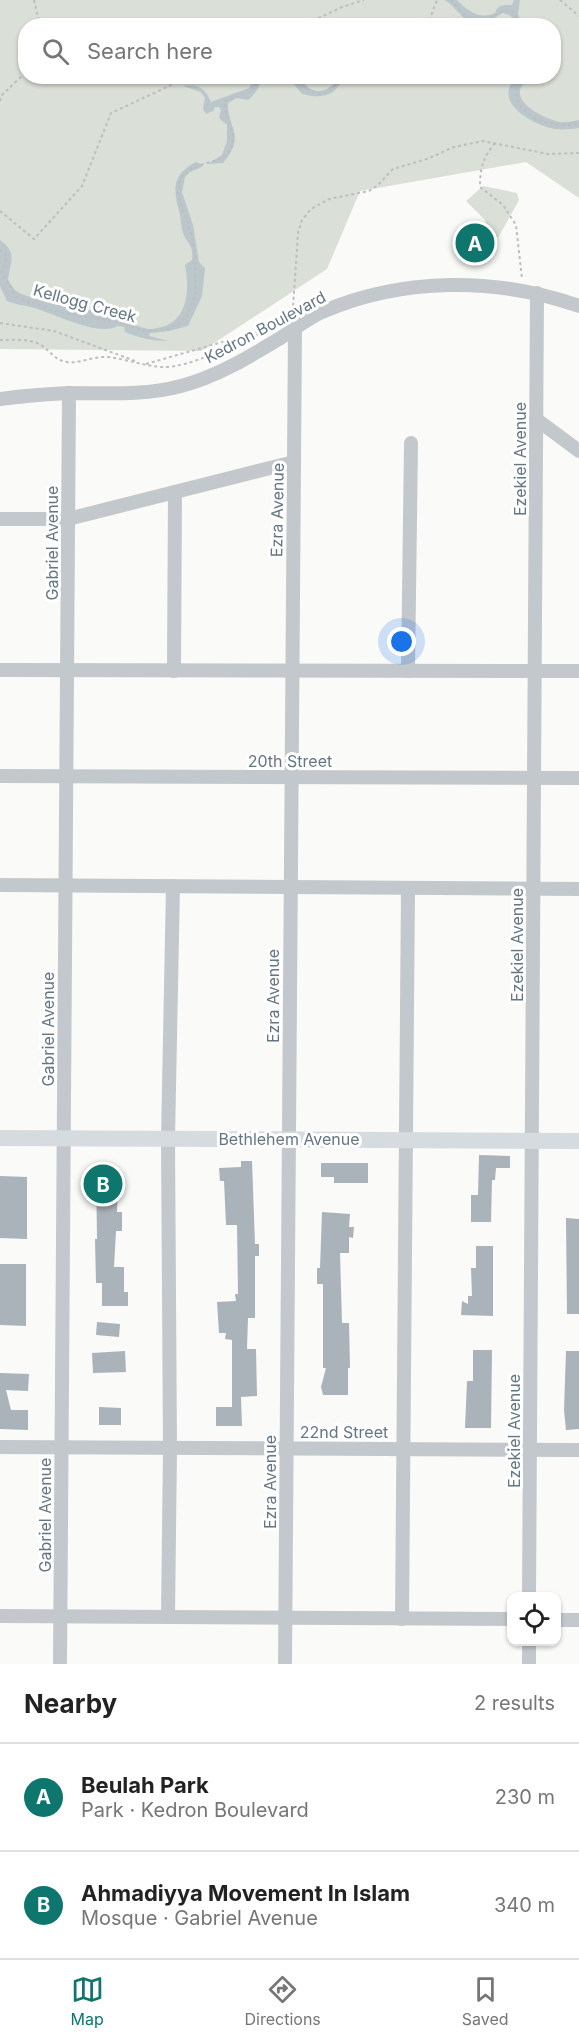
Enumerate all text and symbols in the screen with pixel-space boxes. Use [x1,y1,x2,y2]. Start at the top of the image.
search box [18,18,561,84]
icon: search [39,35,72,68]
text: Search here [87,38,213,64]
pin: A [456,220,494,266]
street label: Kellogg Creek [31,280,139,326]
street label: Kedron Boulevard [201,287,329,367]
street label: Ezekiel Avenue [510,402,530,516]
street label: Ezra Avenue [266,463,288,557]
street label: Gabriel Avenue [42,486,62,600]
your location [387,627,416,656]
street label: 20th Street [248,751,332,771]
street label: Ezekiel Avenue [507,888,527,1002]
street label: Ezra Avenue [263,949,283,1043]
street label: Gabriel Avenue [38,972,58,1086]
street label: Bethlehem Avenue [218,1129,360,1149]
pin: B [84,1162,122,1206]
street label: Ezekiel Avenue [504,1374,524,1488]
street label: 22nd Street [300,1422,388,1442]
street label: Ezra Avenue [260,1435,280,1529]
street label: Gabriel Avenue [35,1458,55,1572]
map controls [507,1592,561,1646]
button: locate [507,1592,561,1646]
text: Nearby [24,1688,117,1719]
text: 2 results [474,1691,555,1715]
text: Beulah Park [81,1772,209,1798]
text: A [36,1785,51,1809]
text: 230 m [495,1785,555,1809]
text: Park · Kedron Boulevard [81,1798,309,1822]
text: Ahmadiyya Movement In Islam [81,1880,410,1906]
text: B [37,1893,50,1917]
text: 340 m [494,1893,555,1917]
text: Mosque · Gabriel Avenue [81,1906,318,1930]
tab: Map [70,1973,104,2029]
tab: Directions [245,1973,321,2029]
tab: Saved [462,1973,509,2029]

